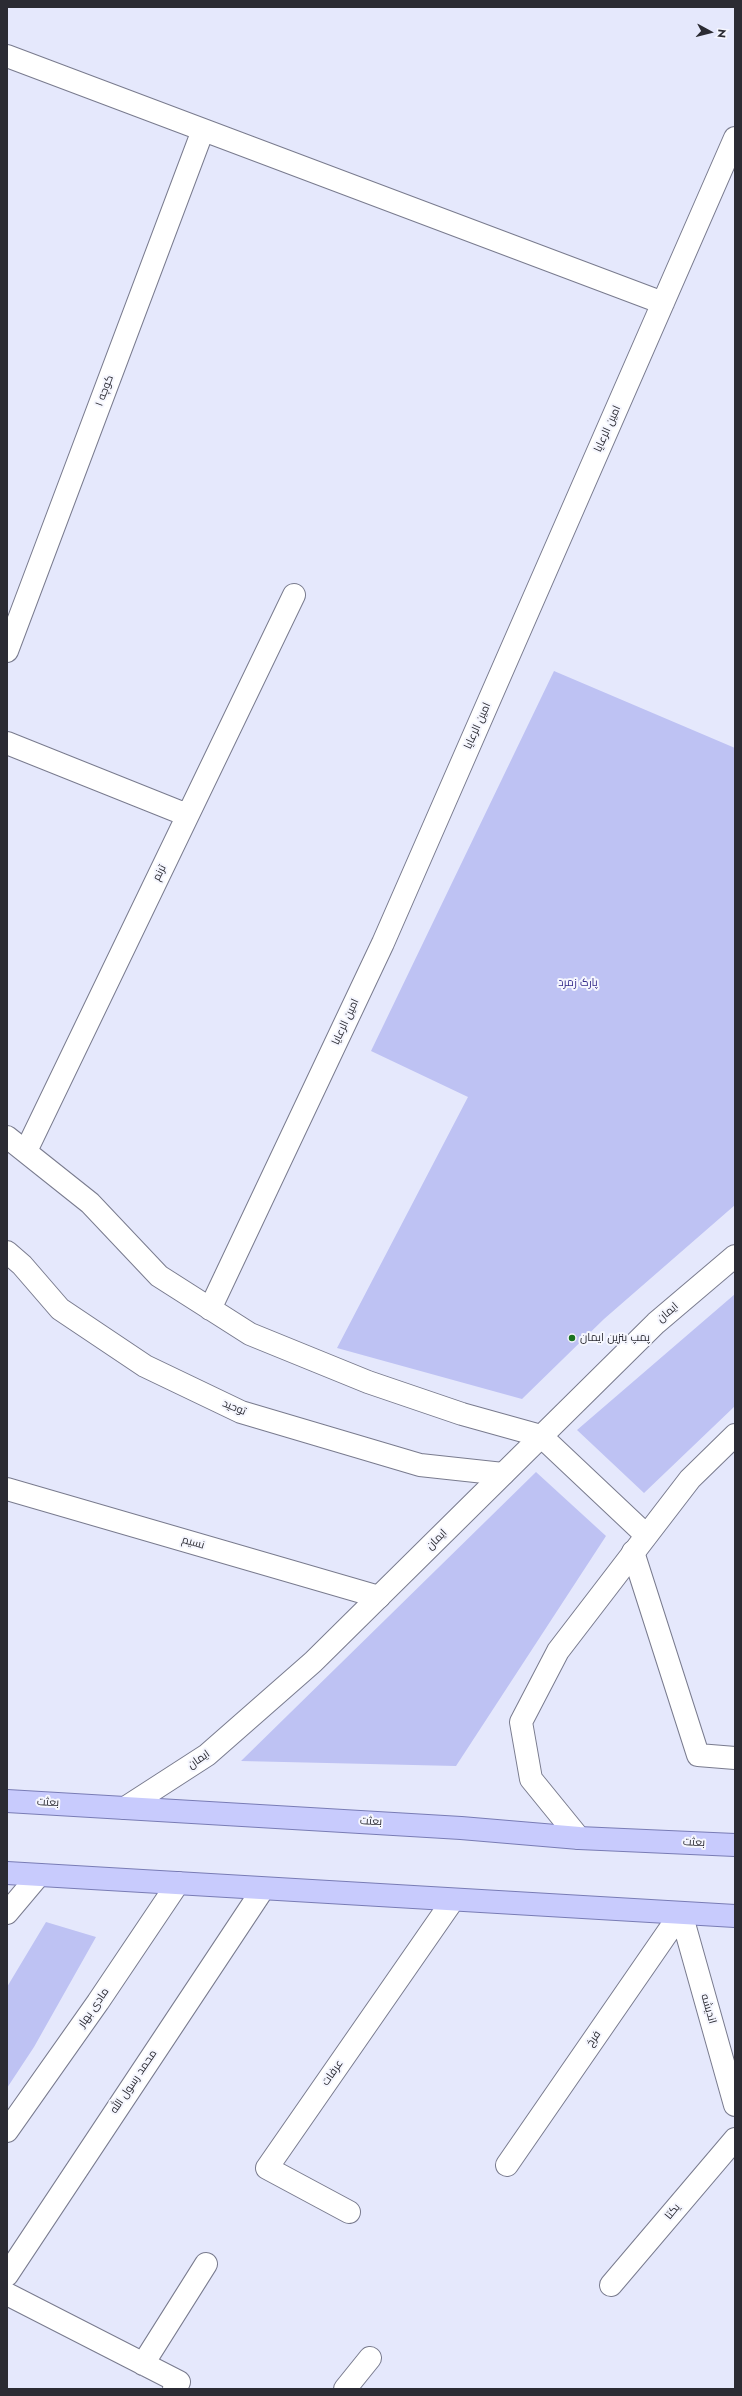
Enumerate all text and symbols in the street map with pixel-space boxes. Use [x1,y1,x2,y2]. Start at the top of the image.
north arrow [690,12,730,52]
text: N [713,28,730,39]
street label: کوچه ۱ [93,374,117,408]
street label: امین الرعایا [592,404,624,454]
street label: امین الرعایا [462,701,494,751]
street label: ترنم [150,863,170,883]
park label: پارک زمرد [558,976,598,990]
street label: امین الرعایا [330,997,362,1047]
street label: ایمان [655,1300,681,1326]
place label: پمپ بنزین ایمان [580,1331,650,1345]
marker: پمپ بنزین ایمان [567,1333,577,1343]
street label: توحید [220,1397,248,1419]
street label: ایمان [424,1527,450,1553]
street label: نسیم [180,1534,206,1552]
street label: ایمان [185,1748,213,1772]
street label: بعثت [37,1796,59,1810]
street label: بعثت [360,1815,382,1829]
street label: بعثت [683,1836,705,1850]
street label: مادی بهار [76,1986,112,2030]
street label: اندیشه [697,1993,719,2025]
street label: فرخ [584,2029,604,2049]
street label: محمد رسول الله [108,2048,160,2116]
street label: عرفات [319,2058,347,2088]
street label: یکتا [663,2201,683,2223]

